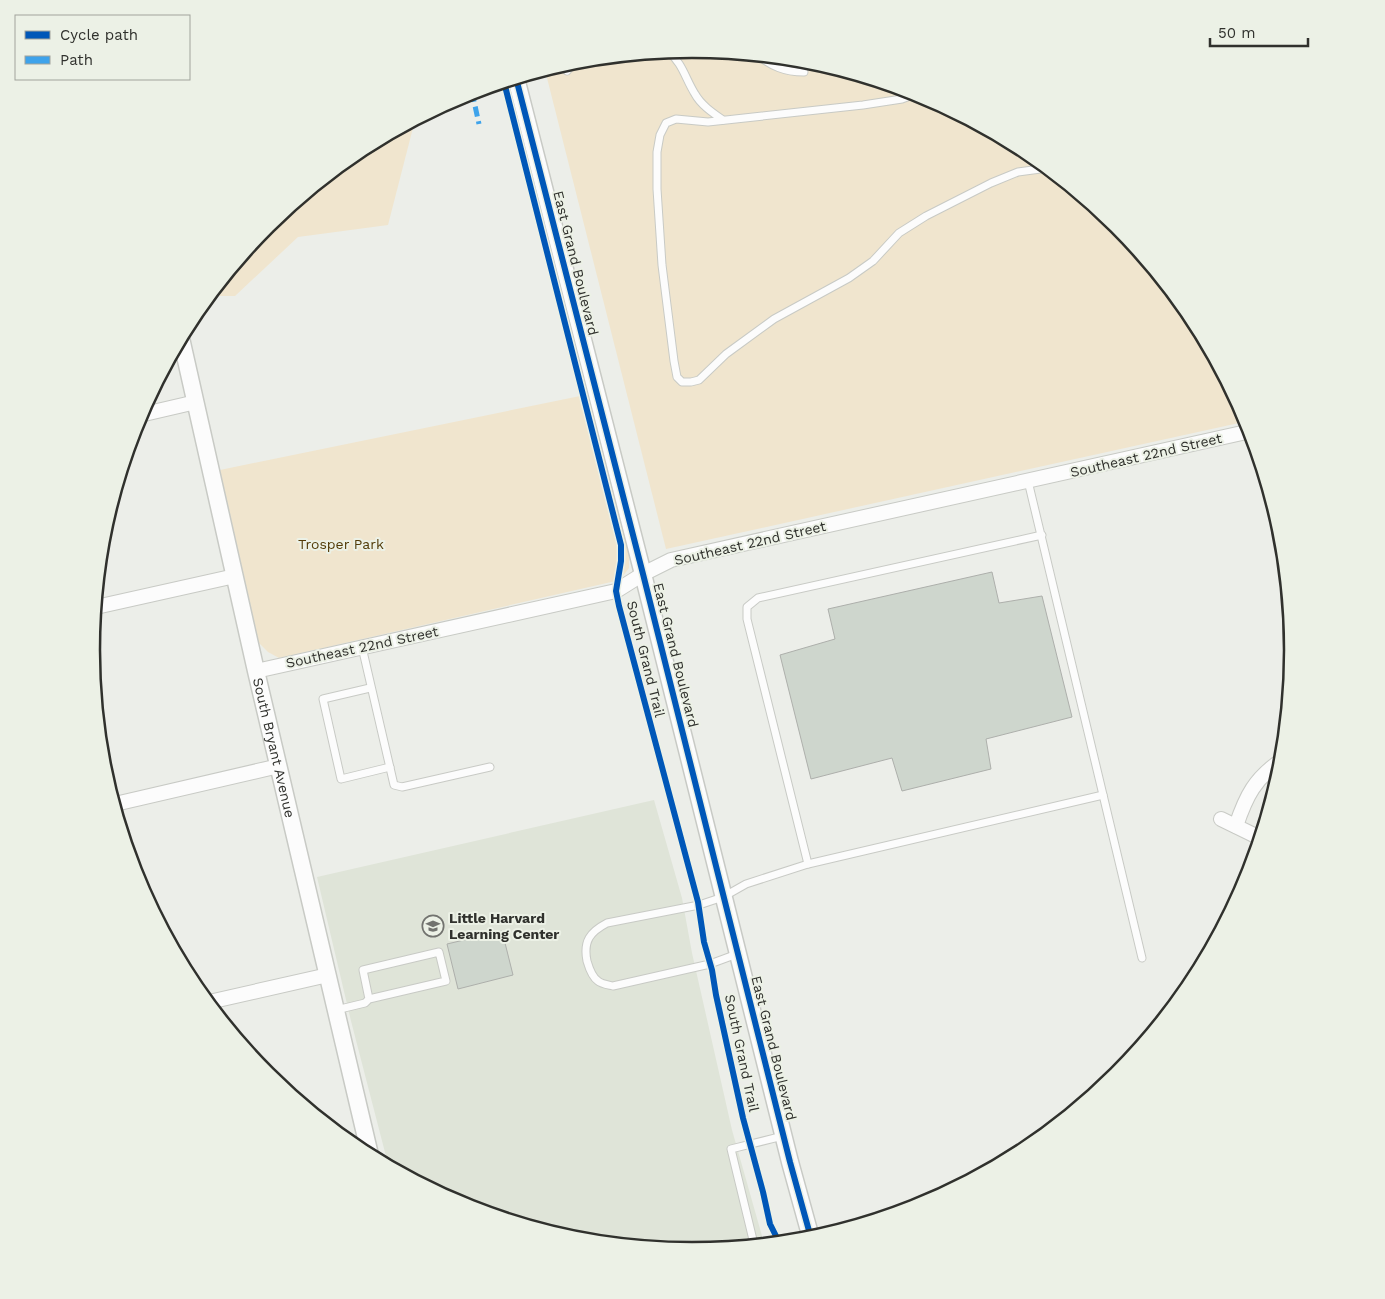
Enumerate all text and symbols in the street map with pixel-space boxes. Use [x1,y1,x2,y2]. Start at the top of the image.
legend [15,15,190,80]
scale bar [1210,15,1308,47]
text: 50 m [1218,24,1255,42]
text: Cycle path [60,26,138,44]
text: Path [60,51,93,69]
street label: East Grand Boulevard [550,189,602,337]
street label: Southeast 22nd Street [1069,430,1224,480]
street label: Southeast 22nd Street [673,518,828,568]
park label: Trosper Park [298,536,384,552]
street label: East Grand Boulevard [650,581,702,729]
street label: South Grand Trail [624,599,668,720]
street label: Southeast 22nd Street [284,623,440,671]
street label: South Bryant Avenue [250,676,298,819]
place label: Little Harvard Learning Center [449,910,559,942]
school or university icon: Little Harvard Learning Center [421,914,445,938]
street label: East Grand Boulevard [748,974,800,1122]
street label: South Grand Trail [722,993,762,1114]

